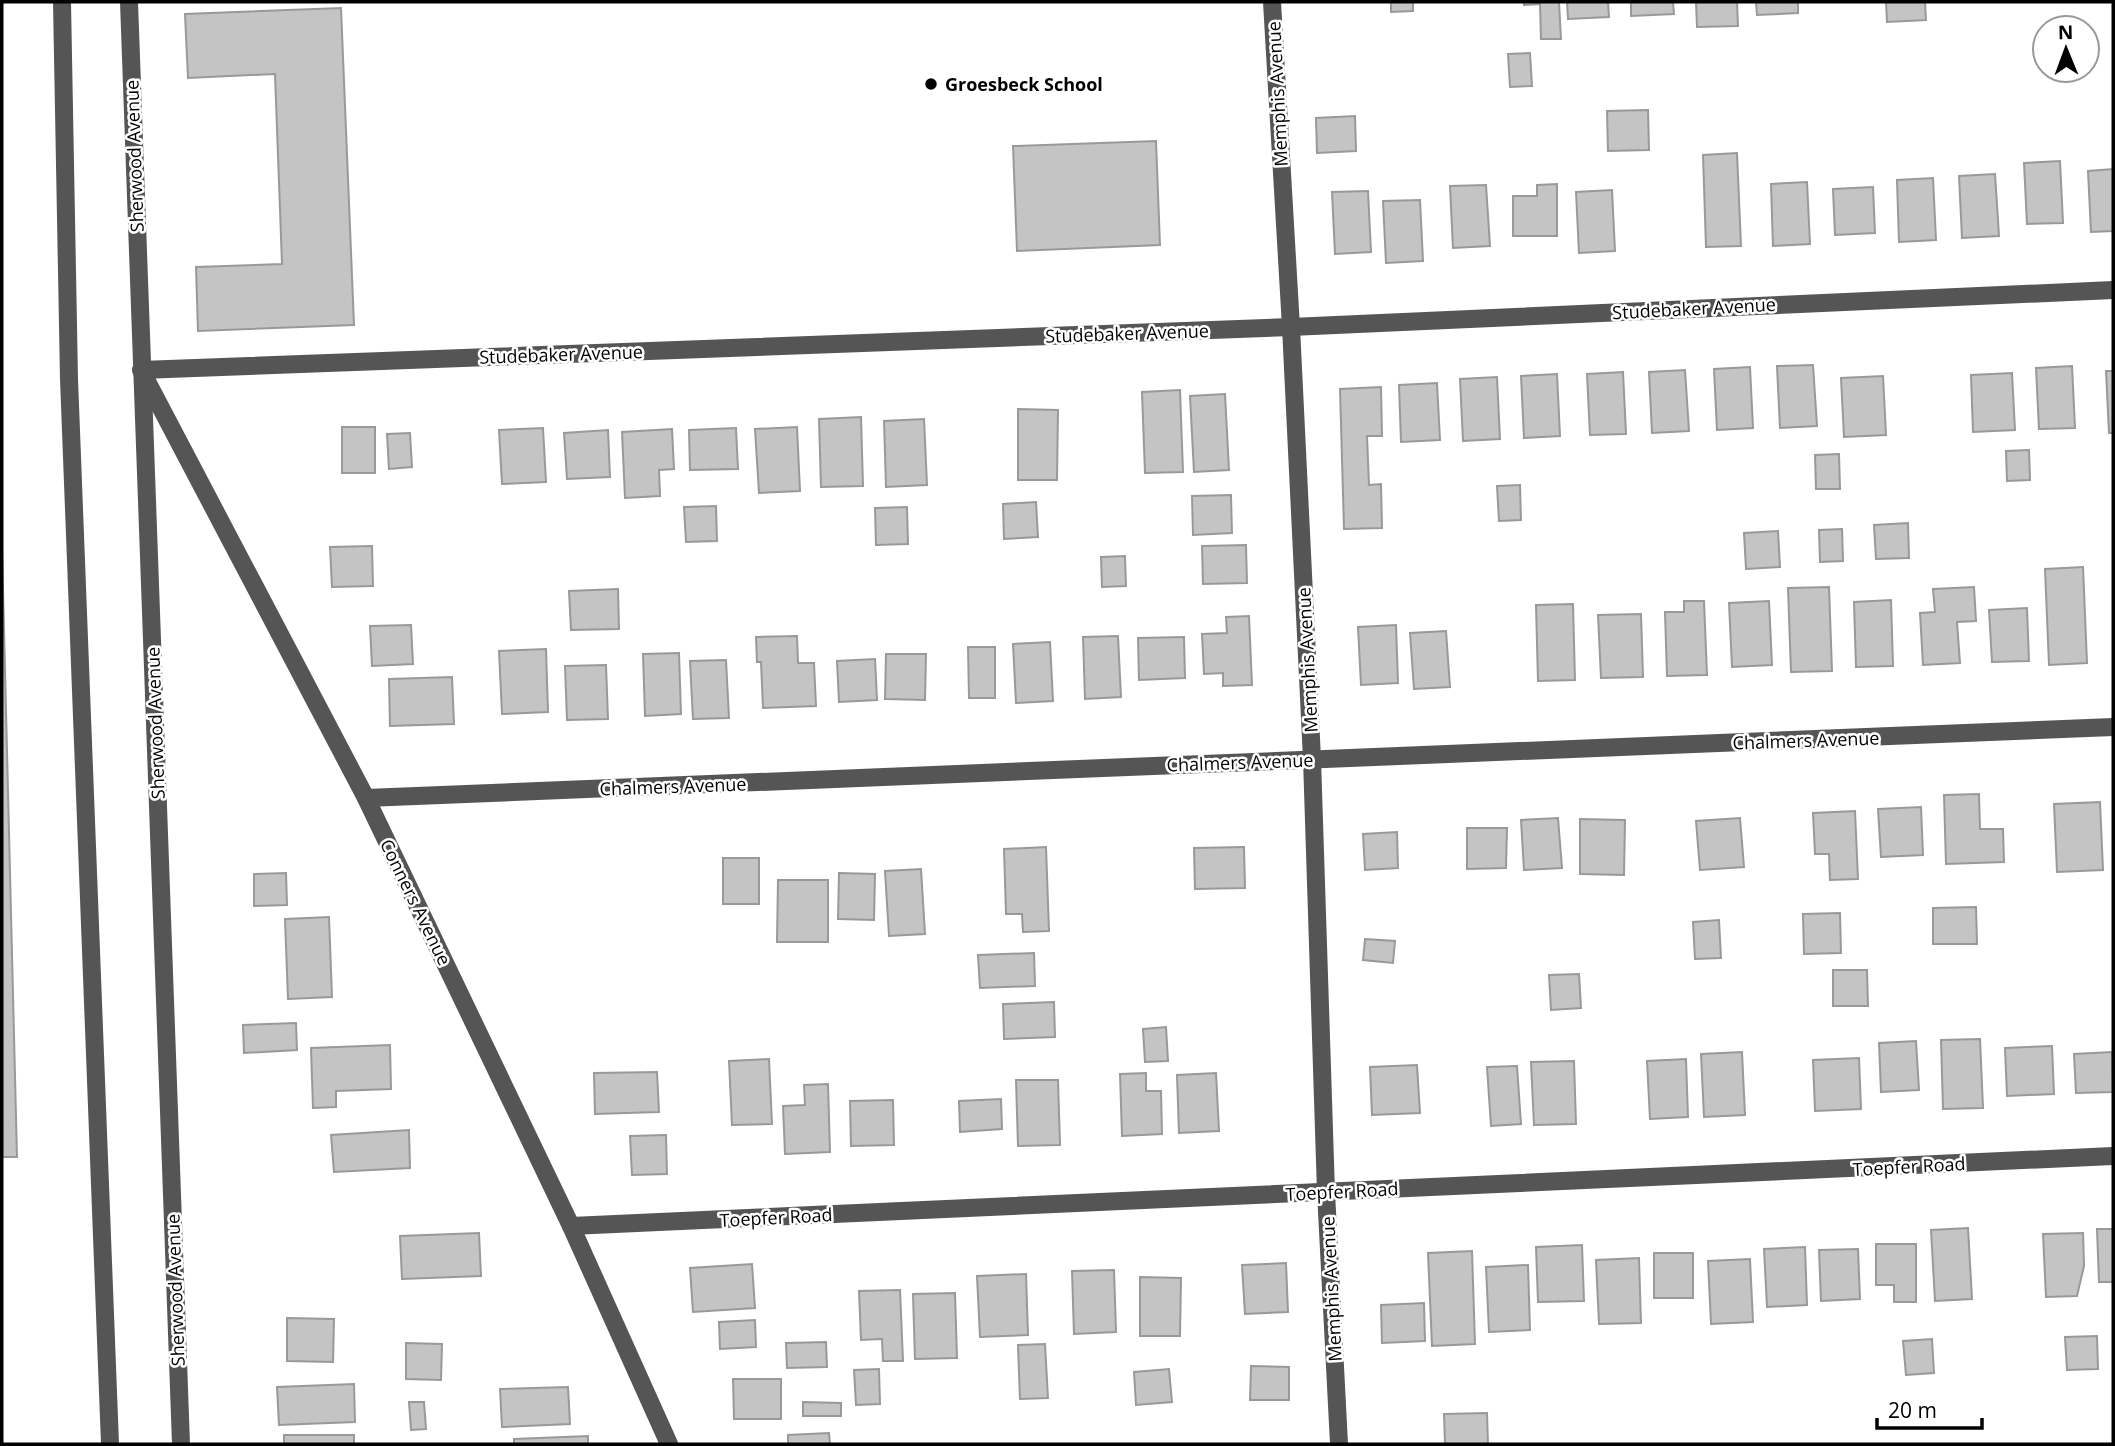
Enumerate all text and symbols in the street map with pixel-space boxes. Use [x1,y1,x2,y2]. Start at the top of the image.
north arrow [2031,14,2101,84]
text: N [2058,19,2074,45]
street label: Memphis Avenue [1261,21,1293,167]
place label: Groesbeck School [945,72,1103,96]
marker: Groesbeck School [923,76,939,92]
street label: Sherwood Avenue [119,79,149,233]
street label: Studebaker Avenue [1612,292,1776,324]
street label: Studebaker Avenue [1045,318,1209,348]
street label: Studebaker Avenue [479,339,643,369]
street label: Memphis Avenue [1291,587,1323,733]
street label: Sherwood Avenue [140,646,170,800]
street label: Chalmers Avenue [1732,725,1880,755]
street label: Chalmers Avenue [1166,747,1314,777]
street label: Chalmers Avenue [599,771,747,801]
street label: Conners Avenue [375,835,457,969]
street label: Toepfer Road [1852,1151,1966,1181]
street label: Toepfer Road [1285,1176,1399,1206]
street label: Toepfer Road [719,1202,833,1232]
street label: Sherwood Avenue [160,1213,190,1367]
street label: Memphis Avenue [1315,1216,1347,1362]
scale bar [1877,1386,1982,1430]
text: 20 m [1888,1396,1937,1424]

